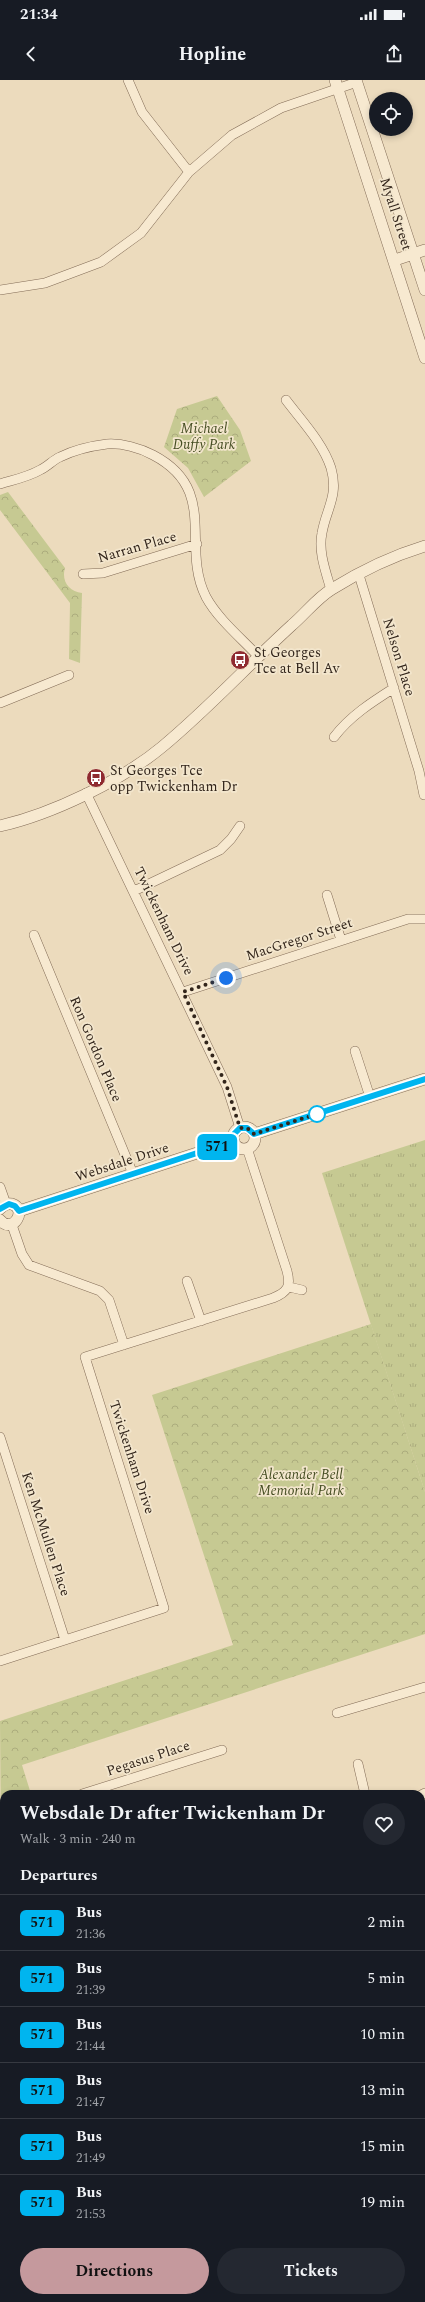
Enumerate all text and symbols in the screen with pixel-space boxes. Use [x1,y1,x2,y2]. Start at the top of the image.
text: 21:34 [20,3,58,26]
text: Hopline [179,41,246,68]
icon: back [20,43,42,65]
icon: share [383,43,405,65]
map controls [369,92,413,136]
button: locate [369,92,413,136]
street label: Myall Street [374,175,418,253]
park label: Michael Duffy Park [173,418,236,455]
street label: Narran Place [95,526,179,568]
street label: Nelson Place [377,615,421,699]
place label: St Georges Tce at Bell Av [254,642,341,679]
bus stop icon: St Georges Tce at Bell Av [229,649,251,671]
place label: St Georges Tce opp Twickenham Dr [110,760,238,797]
bus stop icon: St Georges Tce opp Twickenham Dr [85,767,107,789]
street label: Twickenham Drive [129,863,199,979]
street label: MacGregor Street [243,912,355,966]
your location [216,968,236,988]
street label: Ron Gordon Place [64,993,128,1105]
unlabelled marker [308,1105,326,1123]
line badge: 571 [194,1134,240,1160]
text: 571 [205,1136,229,1157]
street label: Websdale Drive [72,1137,172,1187]
street label: Twickenham Drive [104,1398,160,1517]
park label: Alexander Bell Memorial Park [258,1464,345,1501]
street label: Ken McMullen Place [16,1469,76,1599]
street label: Pegasus Place [104,1735,193,1781]
text: Websdale Dr after Twickenham Dr [20,1799,325,1828]
button: heart [363,1803,405,1845]
text: Walk · 3 min · 240 m [20,1829,136,1849]
text: Departures [20,1864,98,1887]
text: Bus [76,1901,102,1924]
text: 2 min [367,1911,405,1934]
text: 571 [30,1912,54,1933]
text: 21:36 [76,1924,105,1944]
text: Bus [76,1957,102,1980]
text: 5 min [367,1967,405,1990]
text: 571 [30,1968,54,1989]
text: 21:39 [76,1980,105,2000]
text: Bus [76,2013,102,2036]
text: 10 min [360,2023,405,2046]
text: 571 [30,2024,54,2045]
text: 21:44 [76,2036,105,2056]
text: Bus [76,2069,102,2092]
text: 13 min [360,2079,405,2102]
text: 571 [30,2080,54,2101]
text: 21:47 [76,2092,105,2112]
text: Bus [76,2125,102,2148]
text: 15 min [360,2135,405,2158]
text: 571 [30,2136,54,2157]
text: 21:49 [76,2148,105,2168]
text: Bus [76,2181,102,2204]
text: 19 min [360,2191,405,2214]
text: 571 [30,2192,54,2213]
text: 21:53 [76,2204,105,2224]
button: Directions [20,2248,209,2294]
button: Tickets [217,2248,405,2294]

